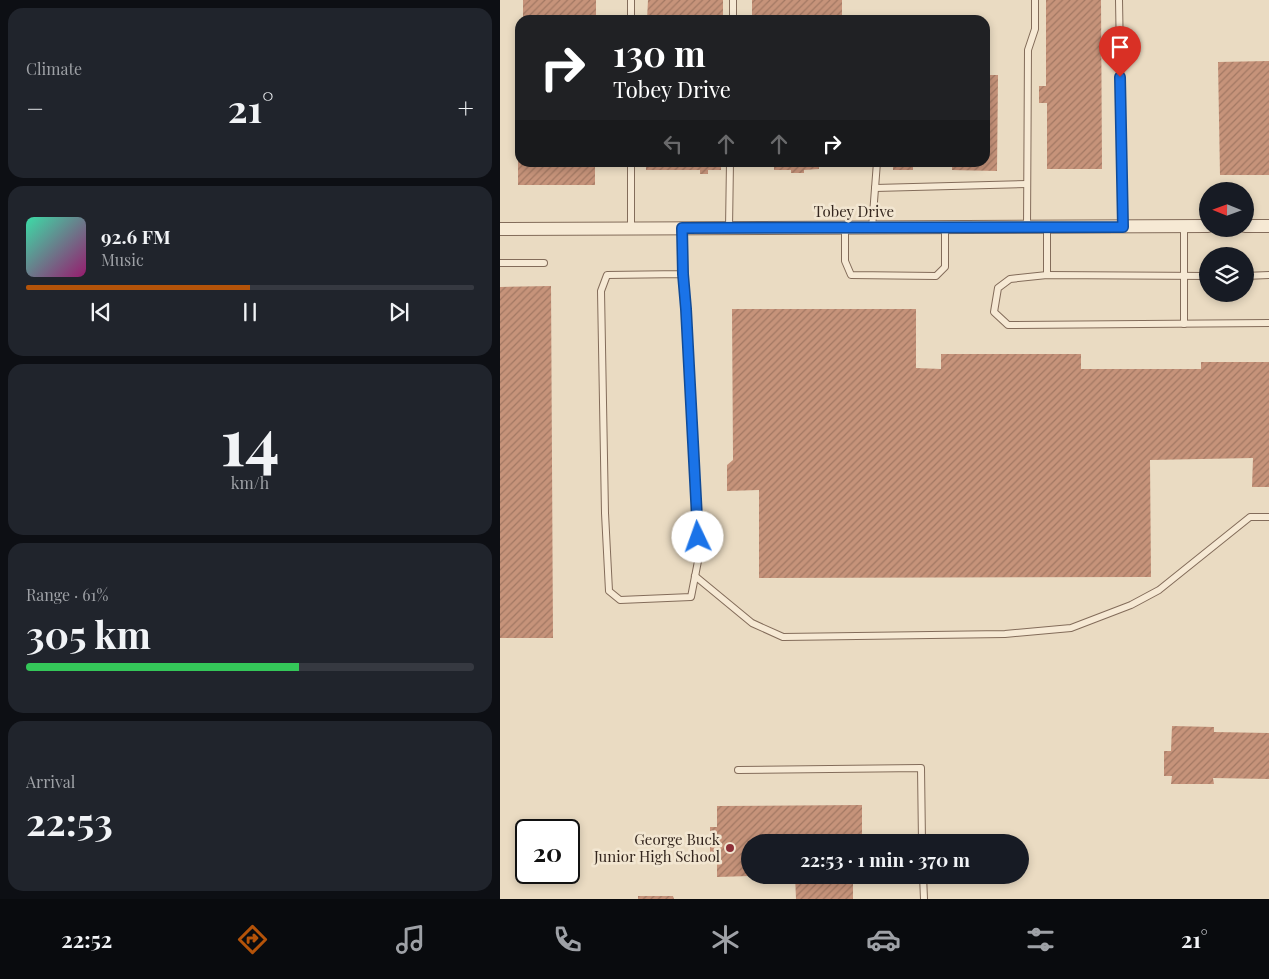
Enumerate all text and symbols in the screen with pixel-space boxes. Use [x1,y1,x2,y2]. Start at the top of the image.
pin [1099,26,1141,77]
text: 130 m [613,29,706,76]
icon: arrive [1106,33,1134,61]
icon: right [530,35,595,100]
text: Climate [26,58,82,79]
text: Tobey Drive [613,74,731,104]
text: 21° [228,82,274,133]
text: − [26,89,44,126]
text: + [458,89,474,126]
icon: left [659,130,687,158]
icon: ahead [712,130,740,158]
icon: ahead [765,130,793,158]
icon: right [818,130,846,158]
north arrow [1199,182,1254,238]
map controls [1199,182,1254,302]
street label: Tobey Drive [814,201,894,221]
text: 92.6 FM [101,223,171,249]
button: layers [1199,247,1254,302]
text: Music [101,249,144,270]
icon: previous [87,298,115,326]
icon: pause [236,298,264,326]
icon: next [385,298,413,326]
text: 14 [220,396,280,482]
text: km/h [231,472,269,493]
position arrow [671,510,723,562]
text: Range · 61% [26,584,108,605]
text: 305 km [26,608,151,659]
text: Arrival [26,771,75,792]
text: 22:53 [26,795,113,846]
speed limit sign: 20 [515,819,580,884]
place label: George Buck Junior High School [593,829,721,866]
marker: George Buck Junior High School [724,842,736,854]
text: 22:53 · 1 min · 370 m [800,846,970,872]
icon: directions [235,922,270,957]
icon: music [393,922,428,957]
icon: phone [550,922,585,957]
icon: climate [708,922,743,957]
icon: car [866,922,901,957]
icon: filters [1023,922,1058,957]
text: 22:52 [61,924,112,954]
text: 21° [1181,924,1208,954]

